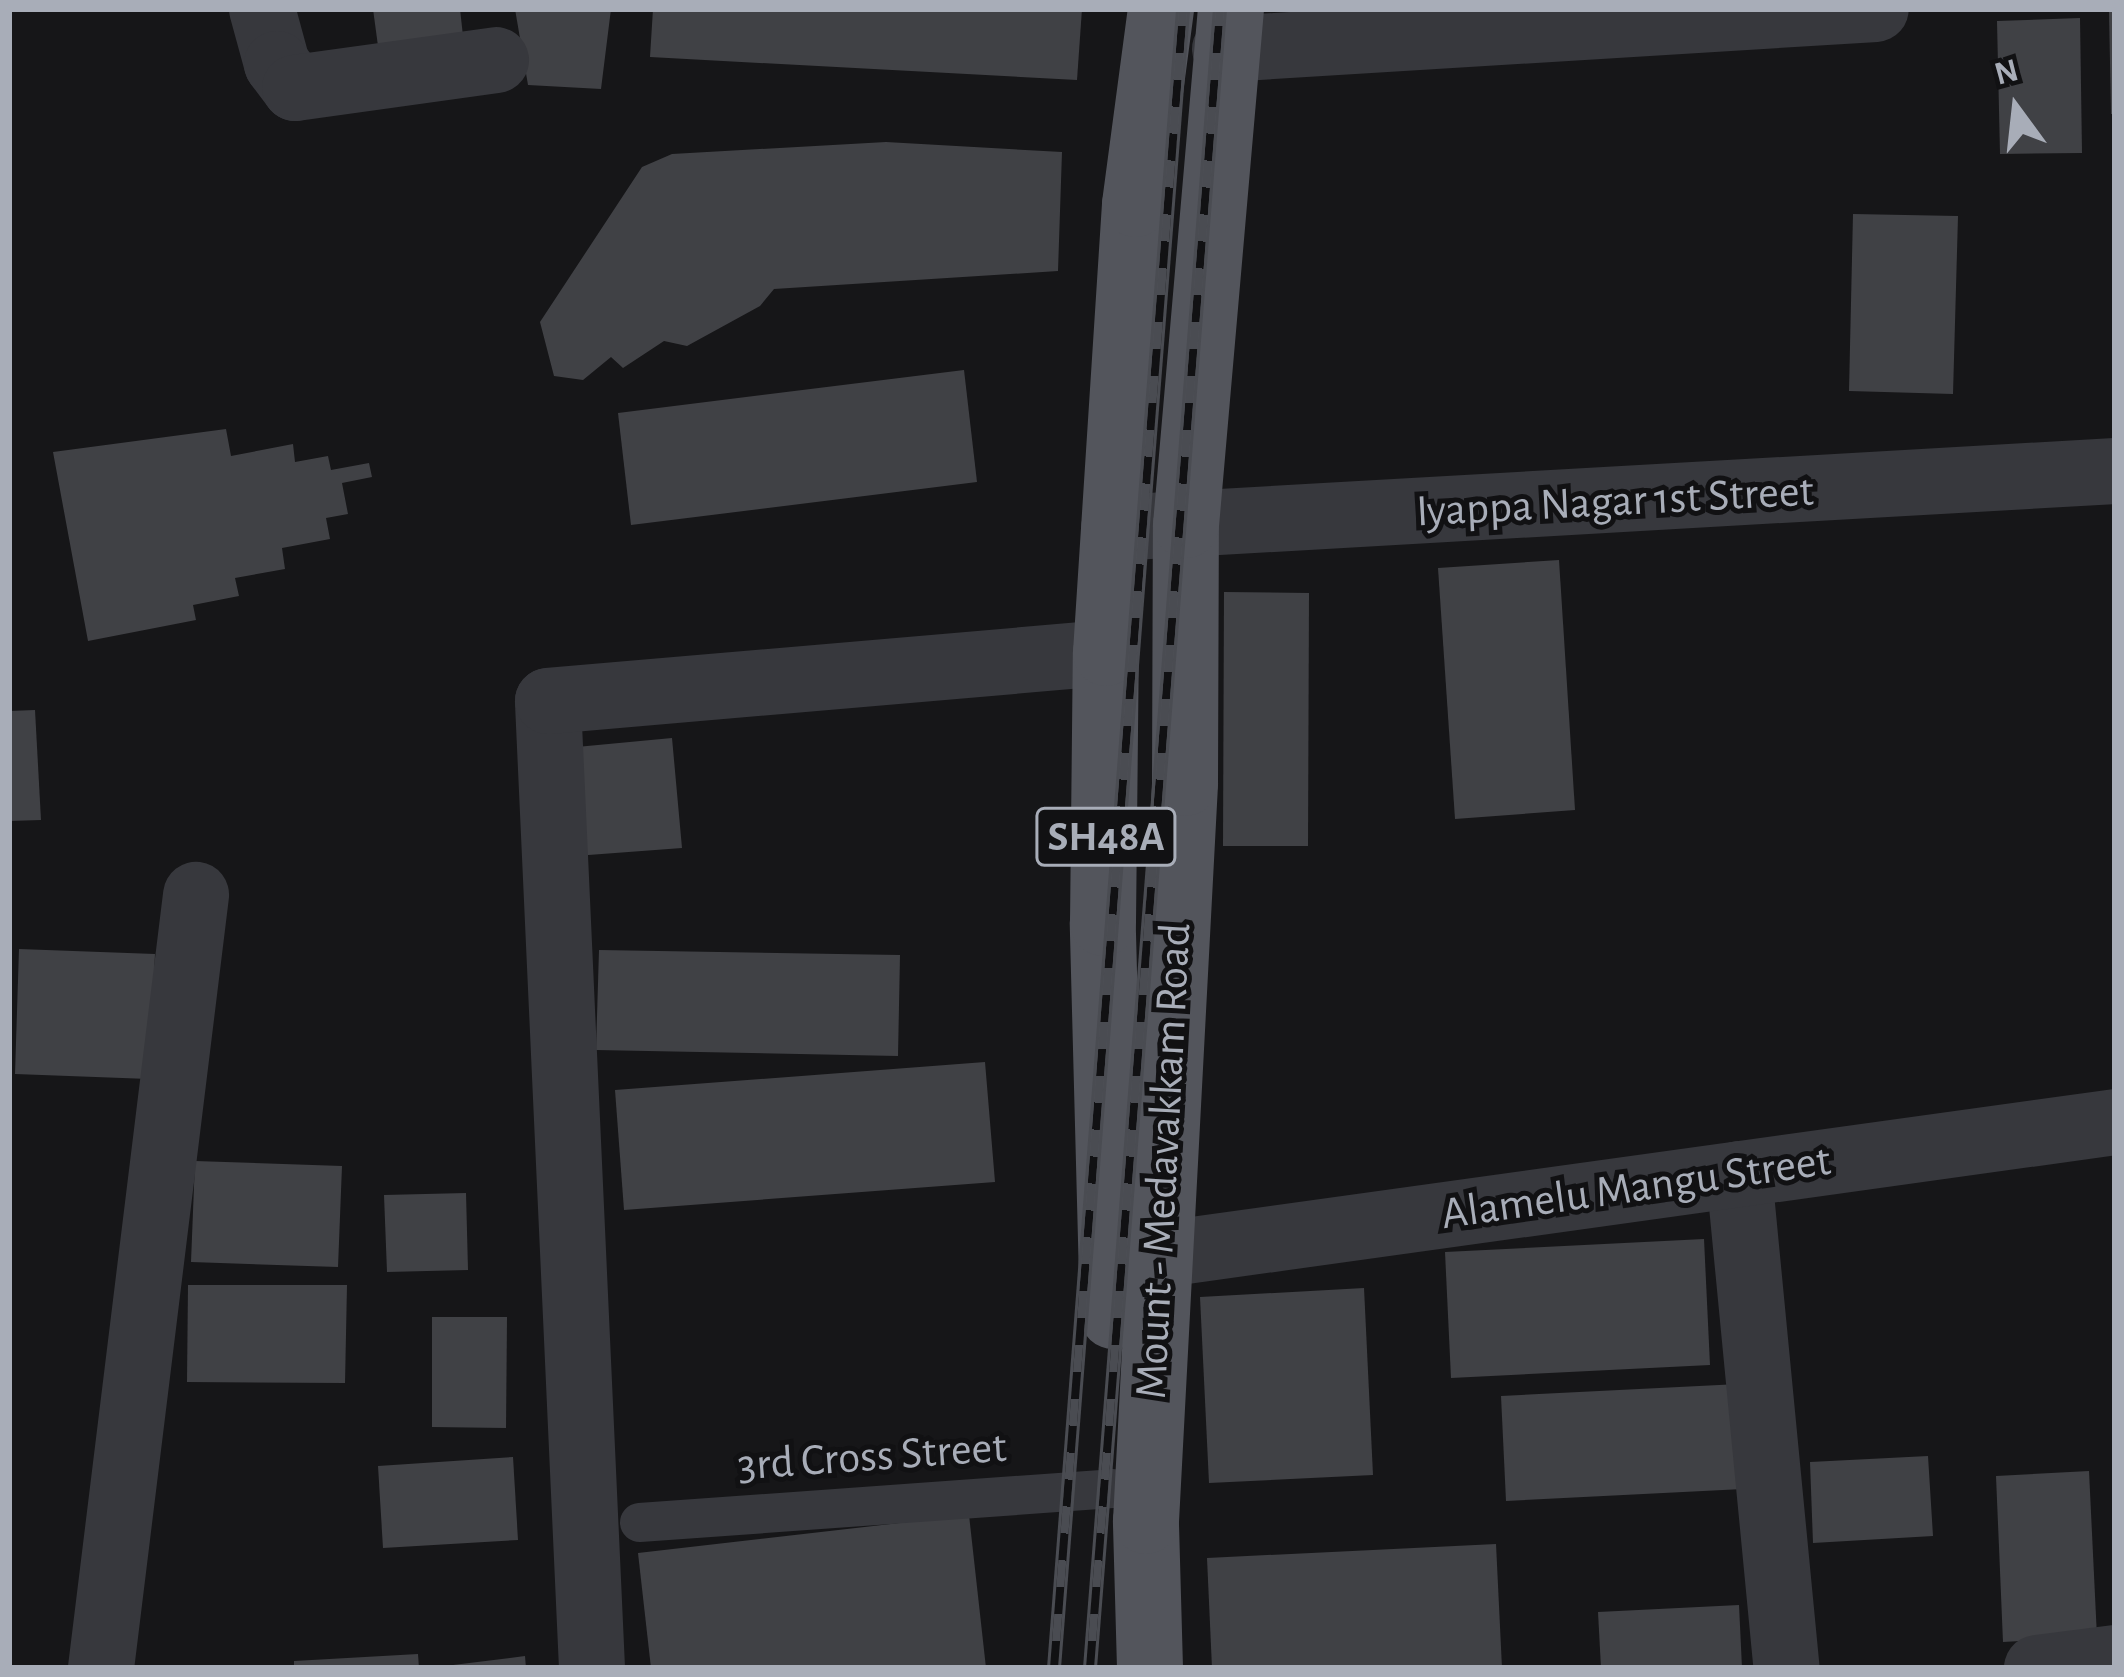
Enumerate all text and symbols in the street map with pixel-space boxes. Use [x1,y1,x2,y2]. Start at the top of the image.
north arrow [1956,48,2076,168]
text: N [1991,54,2022,92]
street label: Iyappa Nagar 1st Street [1415,465,1815,539]
road number: SH48A [1034,801,1178,873]
street label: Mount - Medavakkam Road [1125,922,1203,1400]
street label: Alamelu Mangu Street [1438,1134,1834,1242]
street label: 3rd Cross Street [736,1421,1008,1493]

